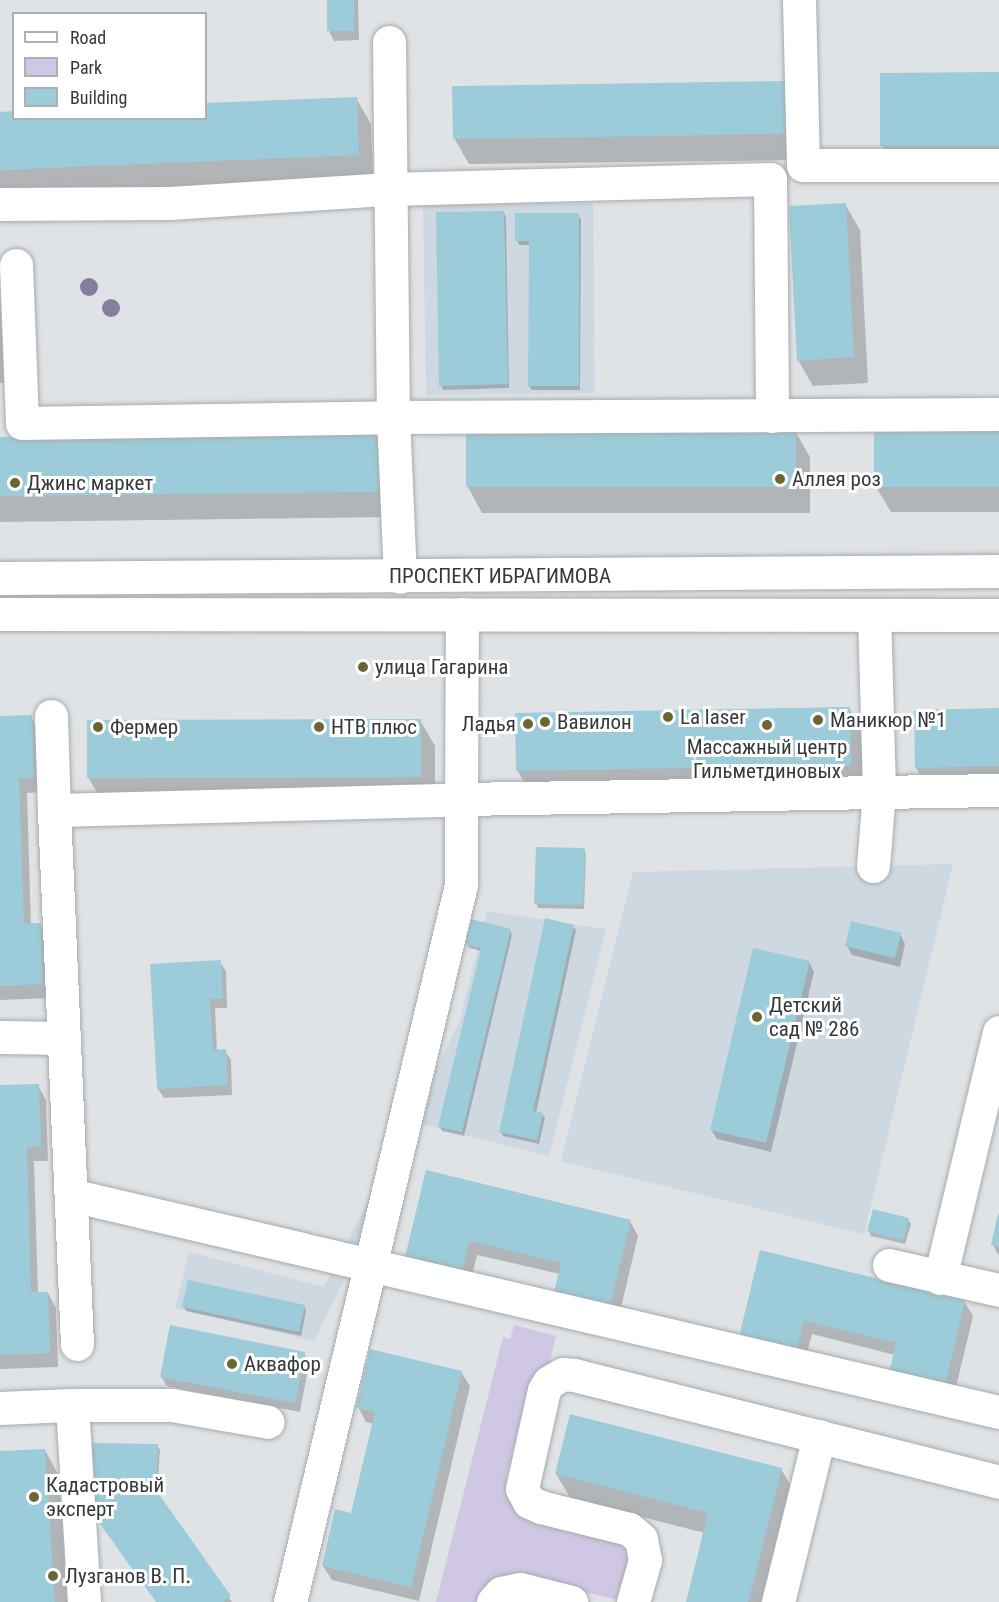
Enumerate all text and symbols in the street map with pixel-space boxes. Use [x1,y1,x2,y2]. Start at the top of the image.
legend [12,12,207,120]
text: Road [70,27,106,48]
text: Park [70,57,102,78]
text: Building [70,87,127,108]
place label: Аллея роз [792,466,881,492]
place label: Джинс маркет [27,470,153,496]
marker: Аллея роз [773,472,787,486]
marker: Джинс маркет [8,476,22,490]
street label: ПРОСПЕКТ ИБРАГИМОВА [389,563,611,589]
place label: улица Гагарина [375,654,508,680]
marker: улица Гагарина [356,660,370,674]
place label: La laser [680,704,746,730]
place label: Маникюр №1 [830,707,946,733]
place label: Вавилон [557,709,632,735]
marker: La laser [661,710,675,724]
place label: Ладья [462,711,516,737]
marker: Маникюр №1 [811,713,825,727]
place label: Фермер [110,714,178,740]
place label: НТВ плюс [331,714,417,740]
marker: Вавилон [538,715,552,729]
marker: Ладья [521,717,535,731]
marker: Массажный центр Гильметдиновых [760,718,774,732]
marker: Фермер [91,720,105,734]
marker: НТВ плюс [312,720,326,734]
place label: Массажный центр Гильметдиновых [687,734,847,784]
place label: Детский сад № 286 [769,992,859,1042]
marker: Детский сад № 286 [750,1010,764,1024]
place label: Аквафор [244,1351,321,1377]
marker: Аквафор [225,1357,239,1371]
place label: Кадастровый эксперт [46,1472,164,1522]
marker: Кадастровый эксперт [27,1490,41,1504]
place label: Лузганов В. П. [65,1563,191,1589]
marker: Лузганов В. П. [46,1569,60,1583]

